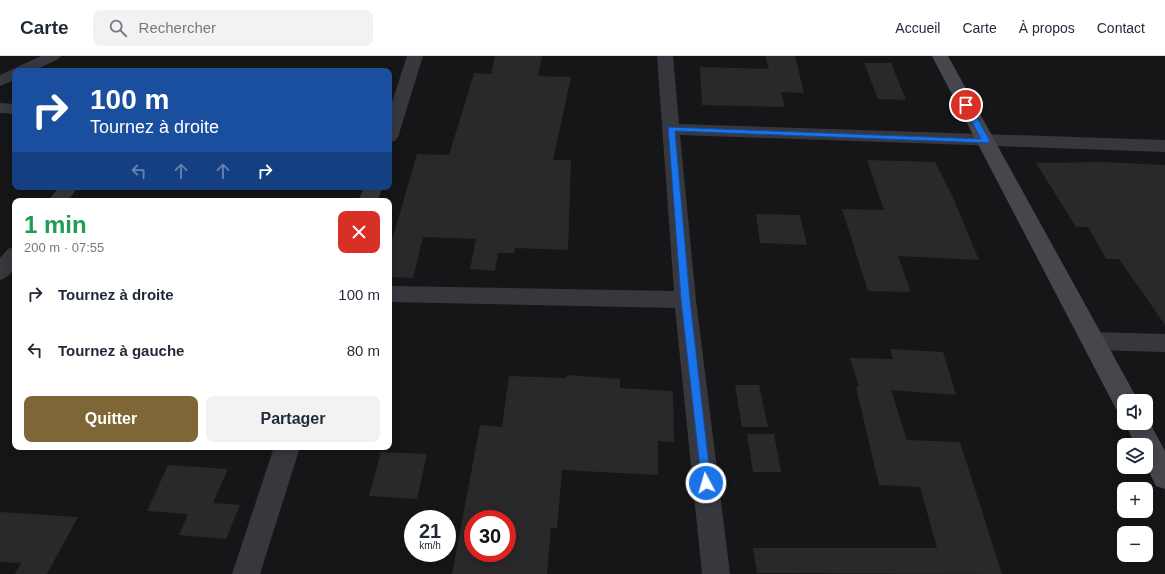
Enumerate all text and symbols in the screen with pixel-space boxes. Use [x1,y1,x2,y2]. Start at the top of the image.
search box [93,10,373,46]
text: Carte [20,17,69,38]
icon: search [107,17,129,39]
text: Rechercher [139,19,216,36]
text: Accueil [895,20,940,36]
text: Carte [962,20,997,36]
text: À propos [1019,20,1075,36]
text: Contact [1097,20,1145,36]
icon: right [24,84,76,136]
text: 100 m [90,84,169,115]
pin [949,88,983,122]
icon: arrive [955,94,977,116]
text: Tournez à droite [90,117,219,137]
icon: left [128,160,150,182]
icon: ahead [170,160,192,182]
icon: ahead [212,160,234,182]
icon: right [254,160,276,182]
text: 1 min [24,211,87,238]
button: close [338,211,380,253]
text: 200 m · 07:55 [24,240,104,255]
icon: right [24,283,46,305]
text: Tournez à droite [58,286,174,303]
text: 100 m [338,286,380,303]
icon: left [24,339,46,361]
text: Tournez à gauche [58,342,184,359]
text: 80 m [347,342,380,359]
map controls [1117,394,1153,562]
button: sound [1117,394,1153,430]
button: Quitter [24,396,198,442]
button: Partager [206,396,380,442]
button: layers [1117,438,1153,474]
position arrow [685,462,727,504]
button: + [1117,482,1153,518]
speed limit sign: 30 [464,510,516,562]
text: 21 [419,520,441,542]
button: − [1117,526,1153,562]
text: km/h [419,540,441,551]

